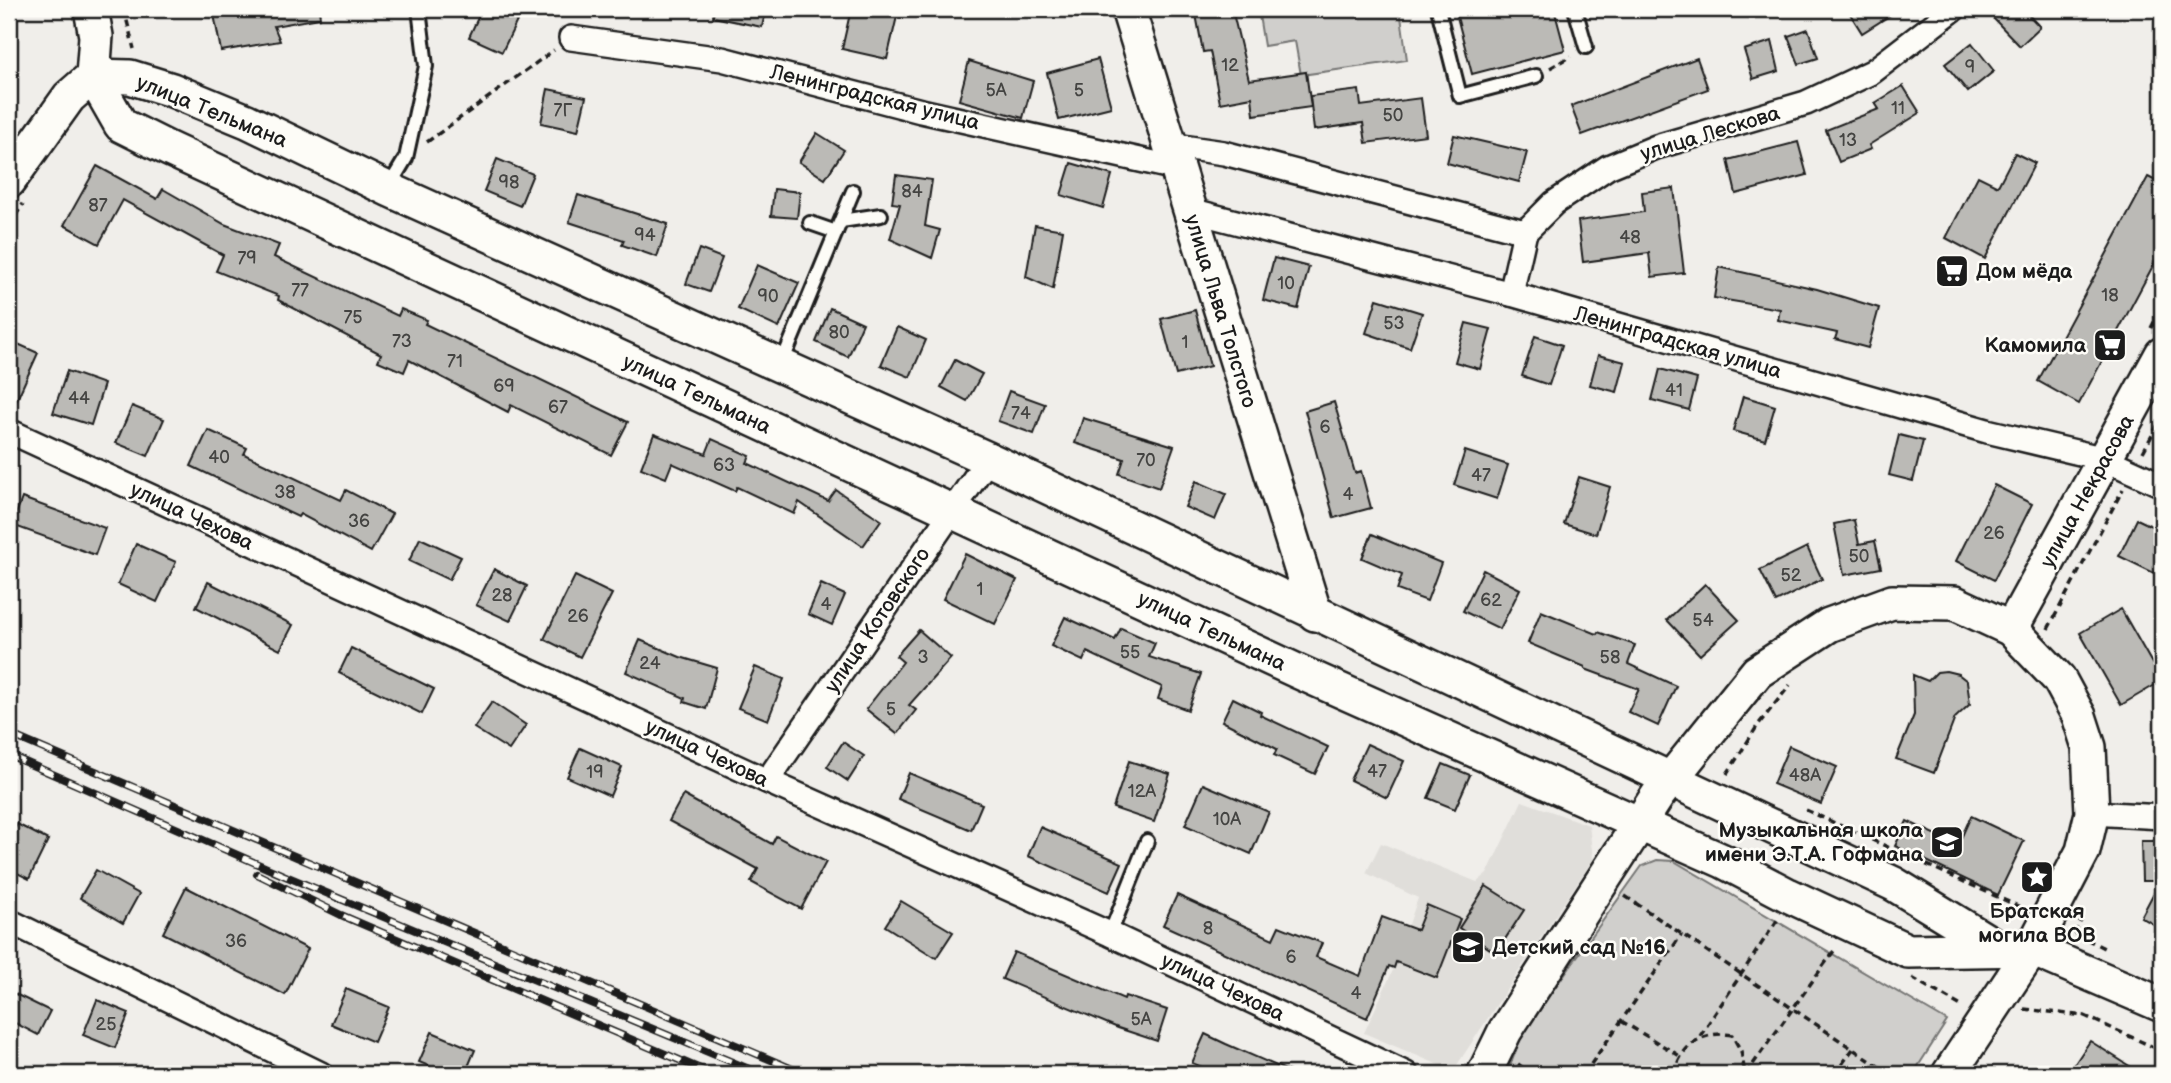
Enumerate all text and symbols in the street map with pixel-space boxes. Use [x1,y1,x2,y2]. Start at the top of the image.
house number: 12 [1221,55,1239,76]
house number: 9 [1965,57,1975,78]
street label: Ленинградская улица [767,59,983,136]
street label: улица Тельмана [133,70,291,153]
house number: 5А [985,80,1007,101]
house number: 5 [1074,80,1084,101]
house number: 11 [1891,98,1905,119]
house number: 7Г [554,100,572,121]
street label: улица Лескова [1637,100,1783,167]
house number: 50 [1383,105,1403,126]
house number: 13 [1839,130,1857,151]
house number: 98 [499,172,519,193]
house number: 84 [901,181,923,202]
house number: 87 [88,195,108,216]
street label: улица Льва Толстого [1179,212,1262,411]
house number: 94 [634,225,656,246]
house number: 48 [1619,227,1641,248]
house number: 79 [237,248,257,269]
supermarket icon: Дом мёда [1933,252,1971,290]
place label: Дом мёда [1976,259,2073,284]
house number: 10 [1277,273,1295,294]
house number: 77 [291,280,309,301]
house number: 18 [2101,285,2119,306]
house number: 90 [758,286,779,307]
street label: Ленинградская улица [1570,301,1785,384]
house number: 75 [343,307,363,328]
house number: 53 [1383,313,1405,334]
house number: 80 [828,322,850,343]
supermarket icon: Камомила [2091,326,2129,364]
house number: 73 [392,331,412,352]
house number: 1 [1182,332,1188,353]
place label: Камомила [1984,333,2087,358]
street label: улица Тельмана [619,349,775,440]
house number: 71 [447,351,463,372]
house number: 69 [493,376,515,397]
house number: 41 [1665,380,1683,401]
house number: 44 [68,388,90,409]
house number: 67 [548,397,568,418]
house number: 74 [1011,403,1031,424]
street label: улица Некрасова [2035,410,2140,572]
house number: 6 [1320,417,1331,438]
house number: 40 [208,447,230,468]
house number: 70 [1136,450,1156,471]
house number: 63 [713,455,735,476]
house number: 47 [1471,465,1491,486]
street label: улица Чехова [126,477,258,556]
house number: 38 [274,482,296,503]
house number: 4 [1343,484,1354,505]
house number: 36 [348,511,370,532]
house number: 26 [1983,523,2005,544]
street label: улица Котовского [820,543,935,698]
house number: 50 [1849,546,1869,567]
house number: 52 [1781,565,1802,586]
house number: 1 [977,579,983,600]
house number: 28 [491,585,513,606]
street label: улица Тельмана [1134,586,1290,677]
house number: 62 [1480,590,1502,611]
house number: 4 [821,594,832,615]
house number: 26 [567,606,589,627]
house number: 54 [1692,610,1714,631]
house number: 55 [1120,642,1140,663]
house number: 3 [917,647,929,668]
house number: 58 [1600,647,1620,668]
house number: 24 [639,653,661,674]
house number: 5 [886,699,896,720]
street label: улица Чехова [641,714,773,793]
house number: 47 [1367,761,1387,782]
house number: 19 [586,762,604,783]
house number: 48А [1789,765,1821,786]
house number: 12А [1128,781,1156,802]
house number: 10А [1213,809,1241,830]
place label: Музыкальная школа имени Э.Т.А. Гофмана [1705,818,1924,867]
school or university icon: Музыкальная школа имени Э.Т.А. Гофмана [1928,823,1966,861]
place icon: Братская могила ВОВ [2018,858,2056,896]
place label: Братская могила ВОВ [1978,899,2096,948]
house number: 8 [1203,918,1213,939]
school or university icon: Детский сад №16 [1449,928,1487,966]
house number: 36 [225,931,247,952]
place label: Детский сад №16 [1492,935,1666,960]
house number: 6 [1286,947,1297,968]
street label: улица Чехова [1157,948,1289,1027]
house number: 4 [1351,983,1362,1004]
house number: 5А [1130,1009,1152,1030]
house number: 25 [96,1014,116,1035]

